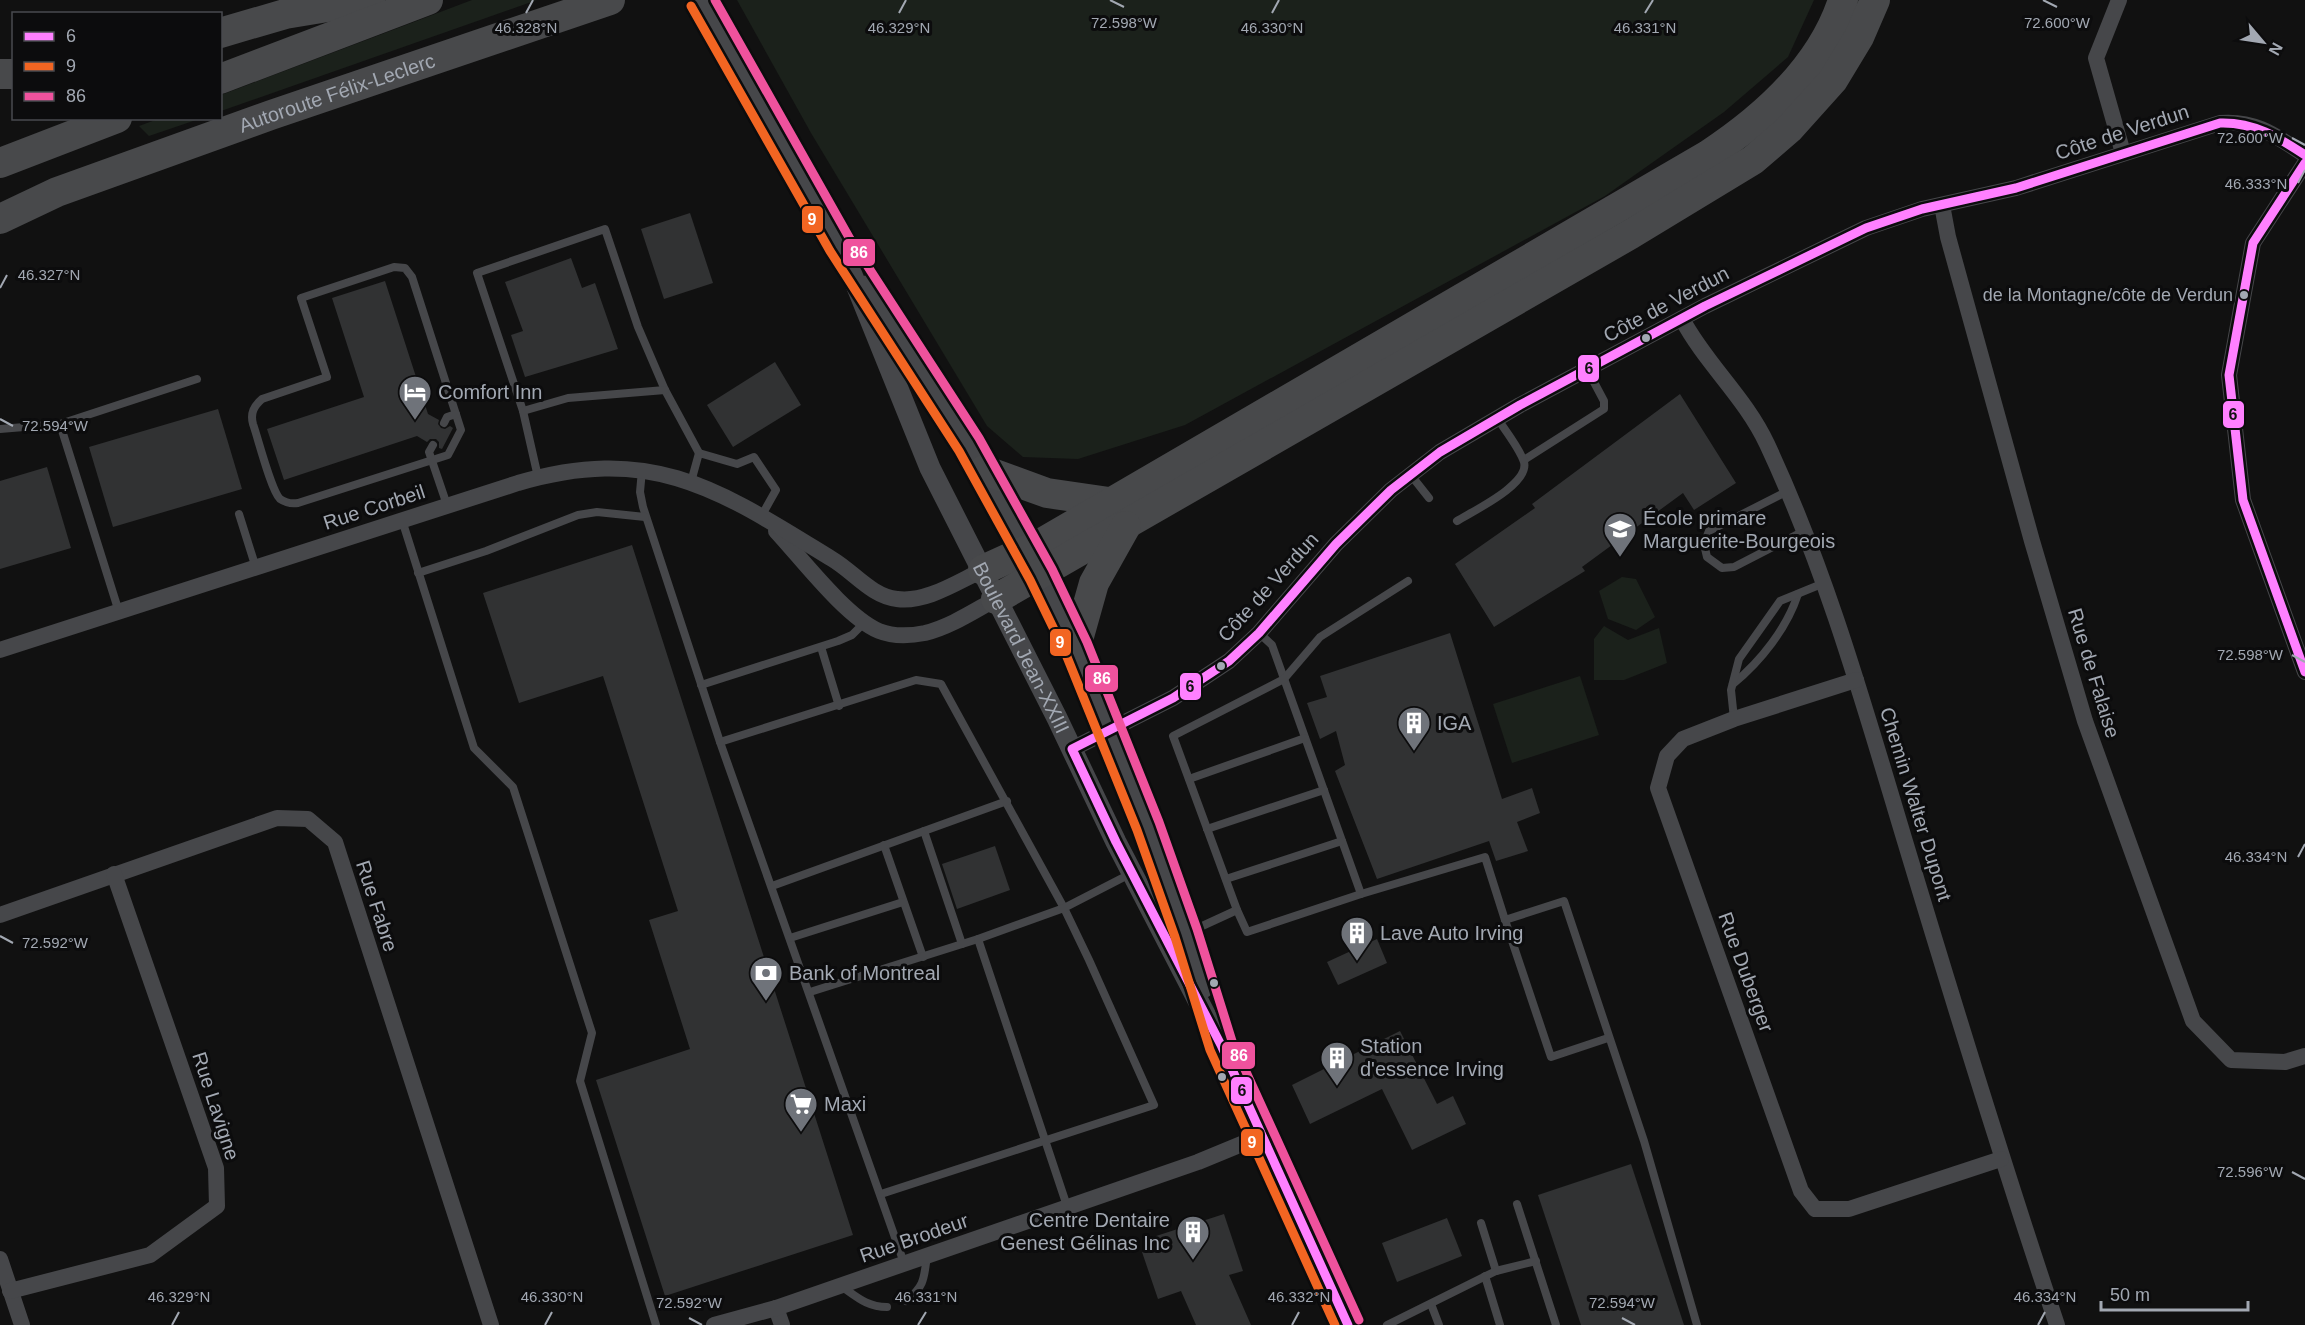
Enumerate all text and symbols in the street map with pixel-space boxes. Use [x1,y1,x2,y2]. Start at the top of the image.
legend [12,12,222,120]
north arrow [2233,12,2293,72]
text: 72.598°W [1091,14,1158,31]
text: 72.600°W [2024,14,2091,31]
text: 46.328°N [495,19,557,36]
text: 46.329°N [868,19,930,36]
text: 46.330°N [1241,19,1303,36]
text: 46.331°N [1614,19,1676,36]
text: 6 [66,26,76,46]
text: N [2265,40,2286,58]
street label: Autoroute Félix-Leclerc [236,49,438,137]
text: 9 [66,56,76,76]
text: 86 [66,86,86,106]
street label: Côte de Verdun [2053,100,2191,164]
text: 72.600°W [2217,129,2284,146]
text: 46.333°N [2225,175,2287,192]
line badge: 9 [801,205,824,234]
text: 9 [808,211,817,228]
line badge: 86 [842,238,876,267]
text: 86 [850,244,868,261]
street label: Côte de Verdun [1599,262,1733,346]
text: 46.327°N [18,266,80,283]
place label: de la Montagne/côte de Verdun [1983,285,2233,305]
marker: de la Montagne/côte de Verdun [2238,289,2250,301]
unlabelled marker [1640,332,1652,344]
line badge: 6 [1577,354,1600,383]
text: 6 [1585,360,1594,377]
hotel icon: Comfort Inn [397,374,433,421]
place label: Comfort Inn [438,381,542,403]
line badge: 6 [2222,400,2245,429]
text: 6 [2229,406,2238,423]
text: 72.594°W [22,417,89,434]
street label: Rue Corbeil [320,480,428,534]
place label: École primare Marguerite-Bourgeois [1643,507,1835,552]
school or university icon: École primare Marguerite-Bourgeois [1602,511,1638,558]
street label: Côte de Verdun [1213,528,1323,646]
street label: Boulevard Jean-XXIII [969,558,1074,737]
street label: Rue de Falaise [2064,605,2124,741]
line badge: 9 [1049,628,1072,657]
text: 9 [1056,634,1065,651]
text: 72.598°W [2217,646,2284,663]
unlabelled marker [1215,660,1227,672]
line badge: 86 [1084,664,1119,693]
text: 86 [1093,670,1111,687]
line badge: 6 [1179,672,1202,701]
text: 6 [1186,678,1195,695]
street label: Chemin Walter Dupont [1876,704,1956,904]
building icon: IGA [1396,705,1432,752]
place label: IGA [1437,712,1472,734]
text: 46.334°N [2225,848,2287,865]
street label: Rue Fabre [352,858,402,954]
street label: Rue Duberger [1714,909,1778,1035]
building icon: Lave Auto Irving [1339,915,1375,962]
place label: Lave Auto Irving [1380,922,1523,944]
text: 72.592°W [22,934,89,951]
bank icon: Bank of Montreal [748,955,784,1002]
place label: Bank of Montreal [789,962,940,984]
unlabelled marker [1208,977,1220,989]
place label: Station d'essence Irving [1360,1035,1504,1080]
building icon: Station d'essence Irving [1319,1040,1355,1087]
line badge: 86 [1221,1041,1256,1070]
text: 86 [1230,1047,1248,1064]
street label: Rue Lavigne [188,1049,244,1163]
unlabelled marker [1216,1071,1228,1083]
line badge: 6 [1230,1076,1253,1105]
text: 6 [1238,1082,1247,1099]
supermarket icon: Maxi [783,1086,819,1133]
place label: Maxi [824,1093,866,1115]
line badge: 9 [1240,1128,1264,1157]
text: 9 [1248,1134,1257,1151]
text: 72.596°W [2217,1163,2284,1180]
street label: Rue Brodeur [857,1209,972,1267]
place label: Centre Dentaire Genest Gélinas Inc [1000,1209,1170,1254]
building icon: Centre Dentaire Genest Gélinas Inc [1175,1214,1211,1261]
scale bar [2101,1274,2248,1312]
text: 50 m [2110,1285,2150,1305]
text: 46.329°N [148,1288,210,1305]
text: 46.330°N [521,1288,583,1305]
text: 46.331°N [895,1288,957,1305]
text: 46.332°N [1268,1288,1330,1305]
text: 46.334°N [2014,1288,2076,1305]
text: 72.592°W [656,1294,723,1311]
text: 72.594°W [1589,1294,1656,1311]

